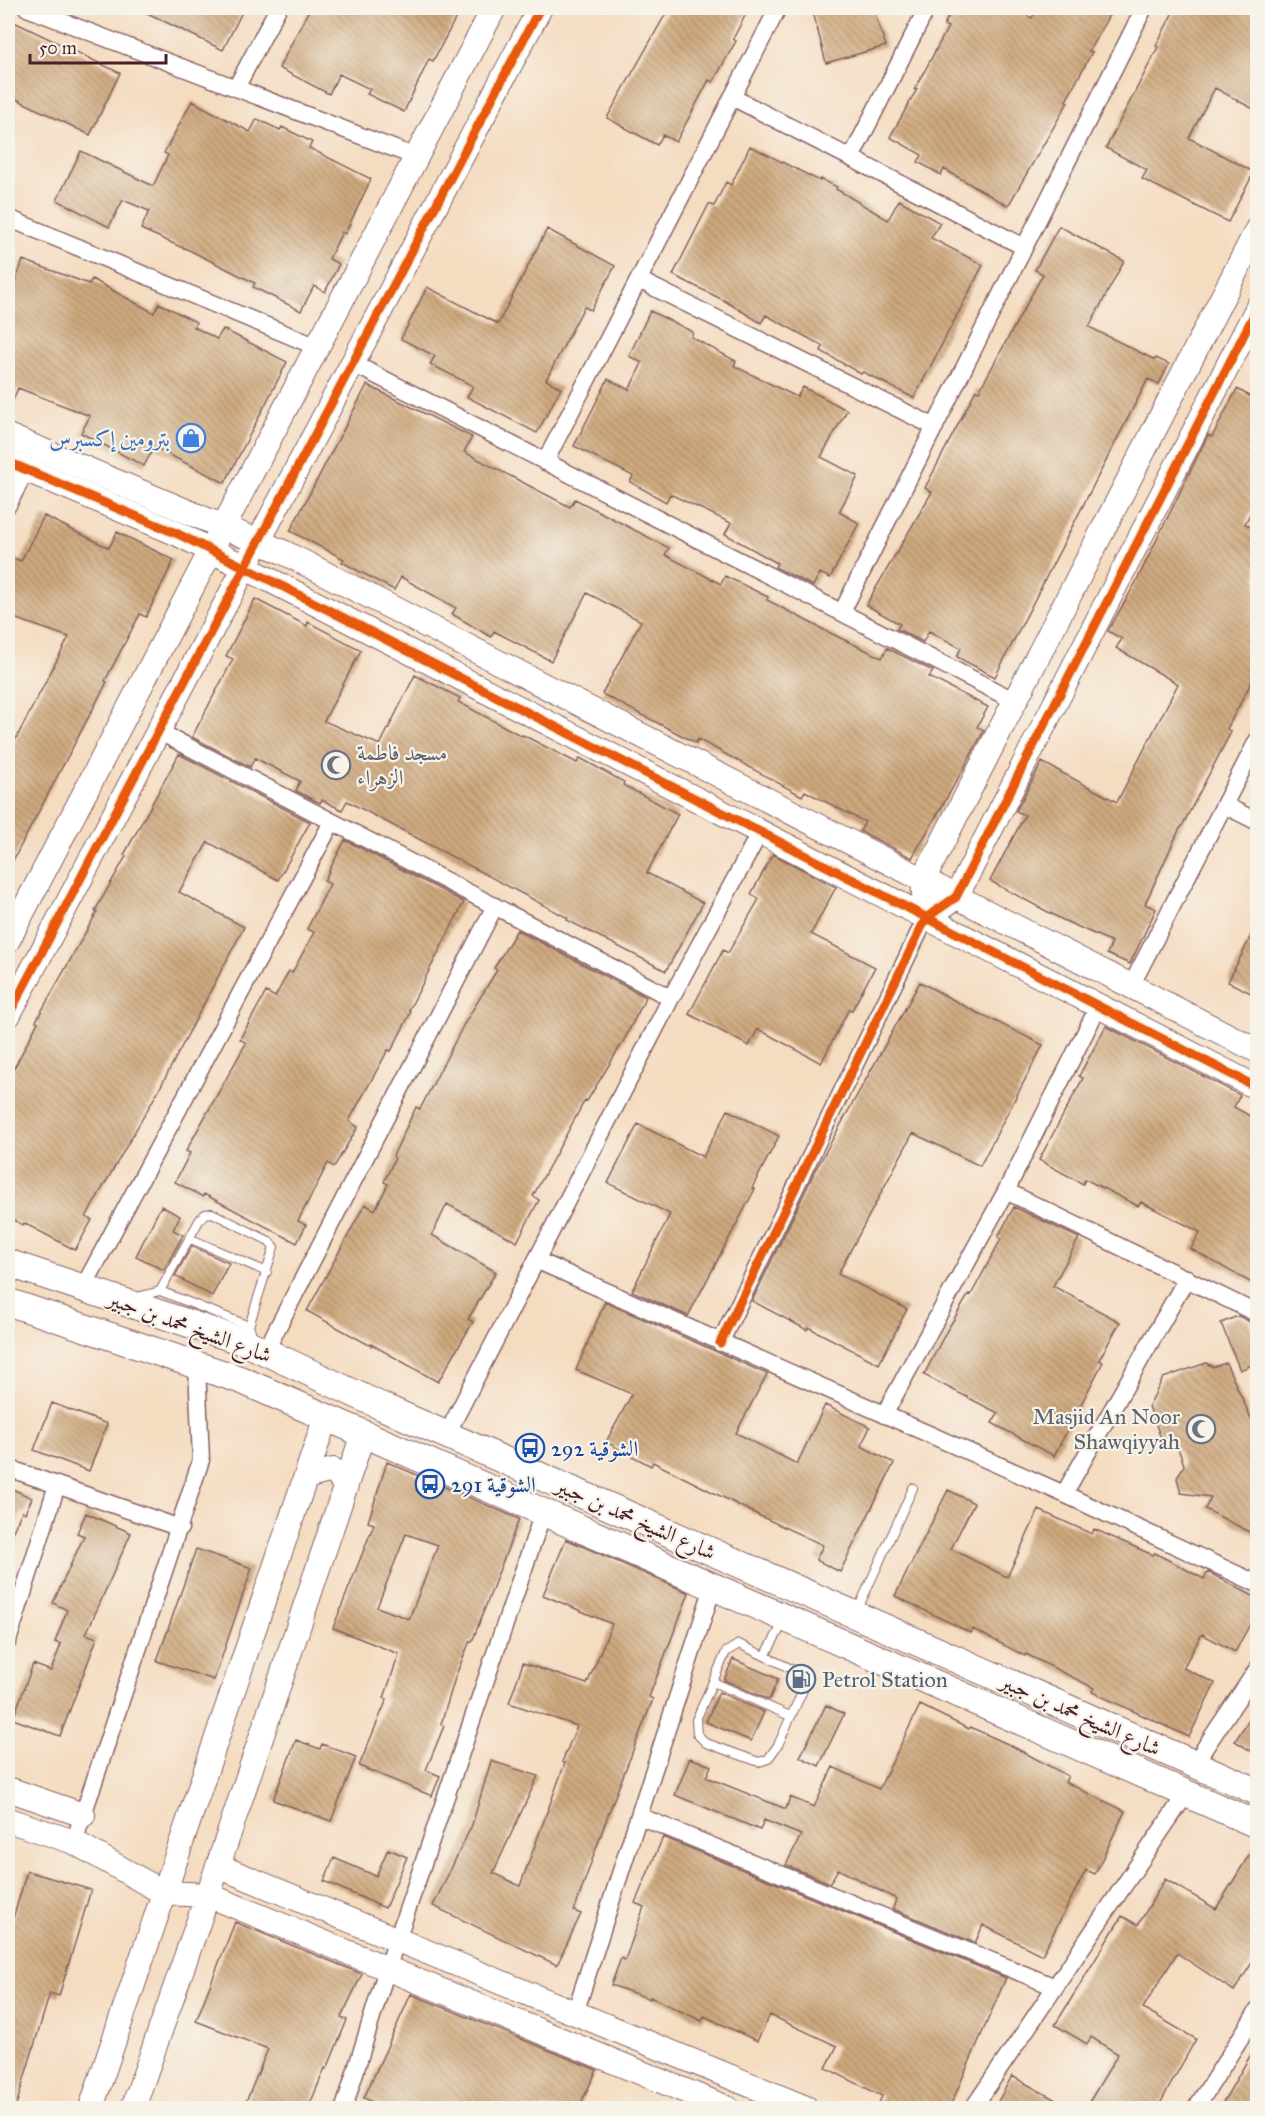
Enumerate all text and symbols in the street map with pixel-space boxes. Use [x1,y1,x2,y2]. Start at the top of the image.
scale bar [30,27,166,65]
text: 50 m [39,37,77,59]
shop icon: بترومين إكسبرس [175,422,207,454]
place label: بترومين إكسبرس [49,425,170,453]
place label: مسجد فاطمة الزهراء [357,739,447,792]
mosque icon: مسجد فاطمة الزهراء [320,749,352,781]
street label: شارع الشيخ محمد بن جبير [100,1284,275,1374]
place label: Masjid An Noor Shawqiyyah [1032,1403,1181,1455]
mosque icon: Masjid An Noor Shawqiyyah [1185,1413,1217,1445]
bus stop icon: الشوقية 292 [514,1432,546,1464]
place label: الشوقية 292 [551,1435,638,1462]
bus stop icon: الشوقية 291 [414,1468,446,1500]
street label: شارع الشيخ محمد بن جبير [547,1470,720,1571]
place label: الشوقية 291 [451,1471,536,1498]
fuel station icon: Petrol Station [785,1663,817,1695]
place label: Petrol Station [822,1666,948,1693]
street label: شارع الشيخ محمد بن جبير [992,1666,1165,1767]

